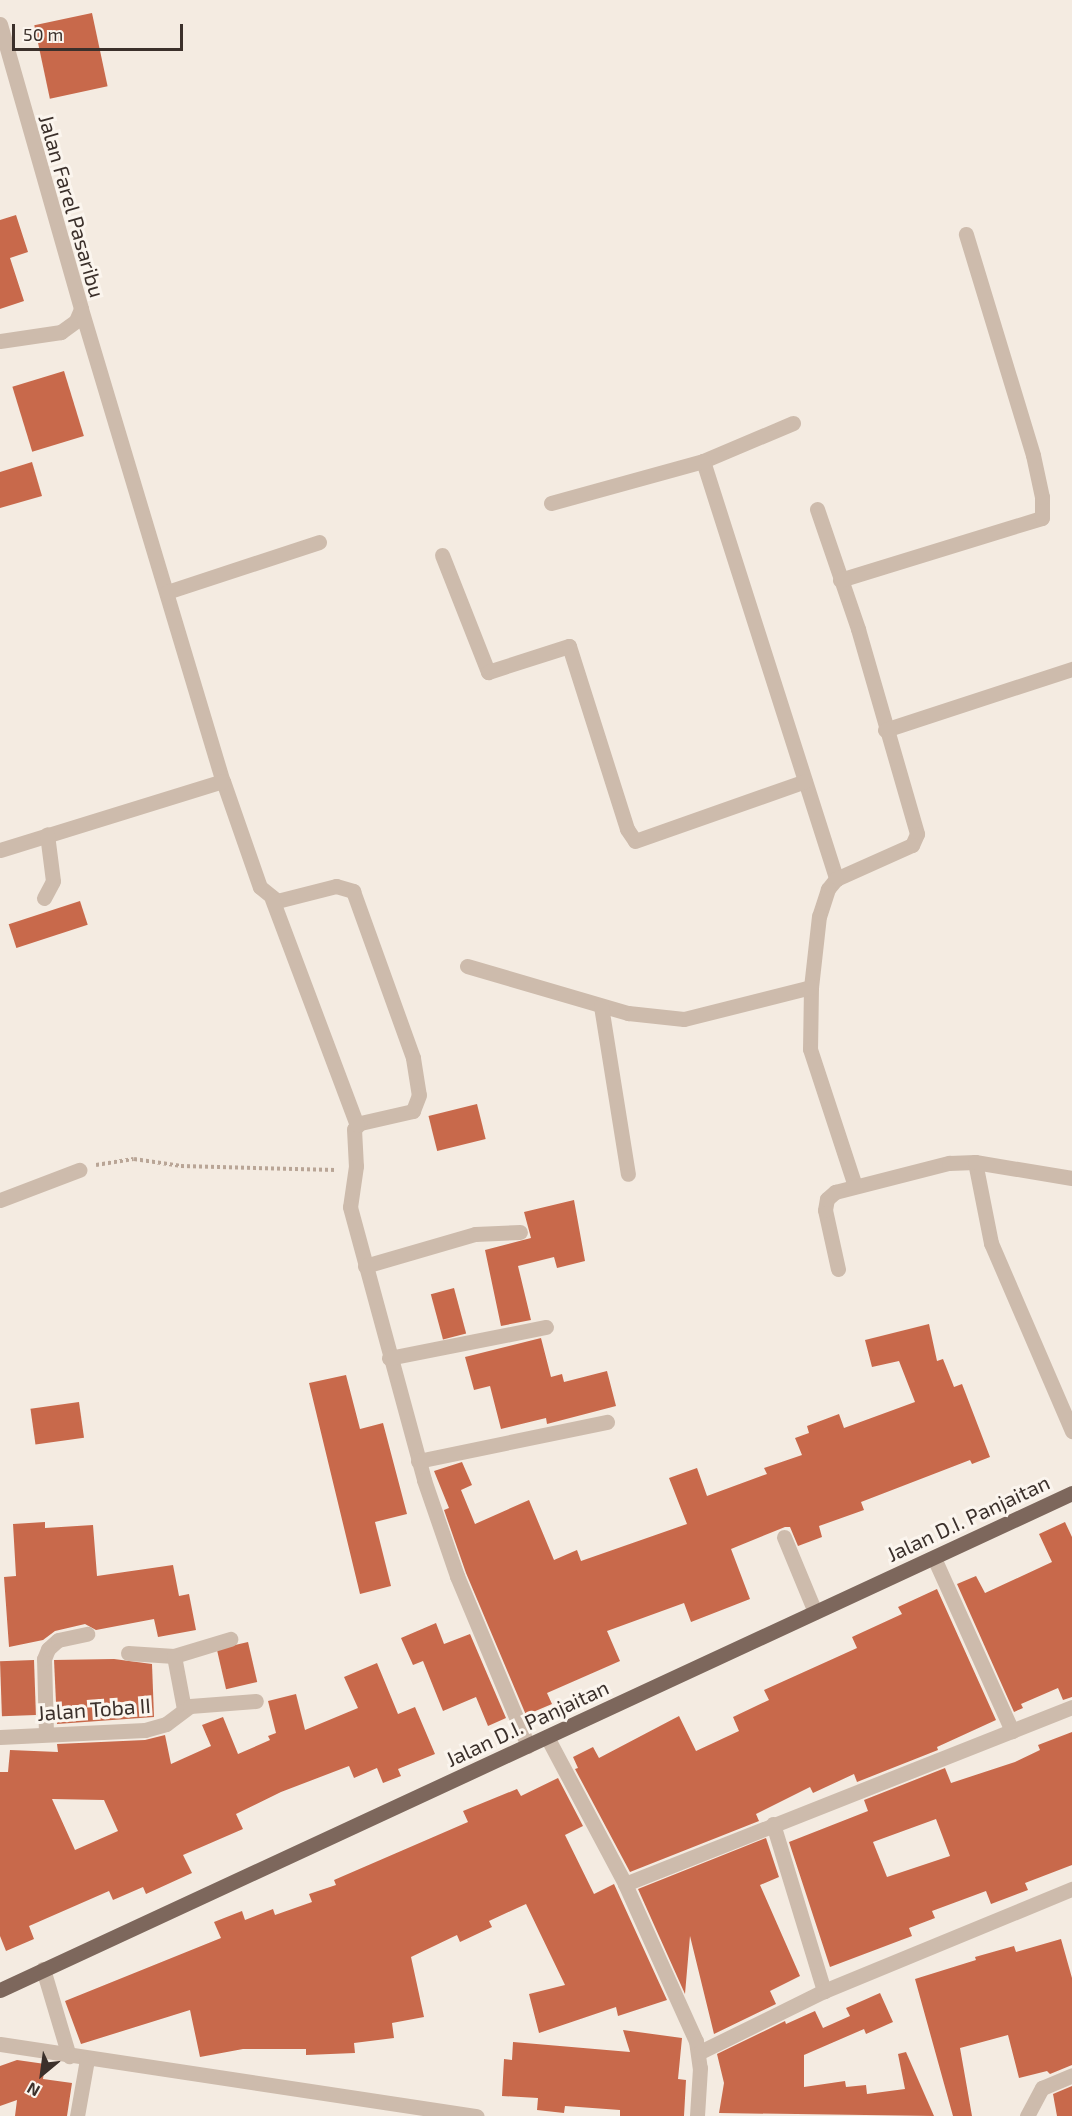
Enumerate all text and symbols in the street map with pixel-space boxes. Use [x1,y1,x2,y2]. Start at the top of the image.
scale bar [15,12,186,50]
text: 50 m [23,23,63,45]
street label: Jalan Farel Pasaribu [34,111,110,301]
street label: Jalan D.I. Panjaitan [883,1469,1053,1567]
street label: Jalan D.I. Panjaitan [442,1674,612,1772]
street label: Jalan Toba II [36,1692,152,1726]
north arrow [12,2044,72,2104]
text: N [23,2079,43,2101]

